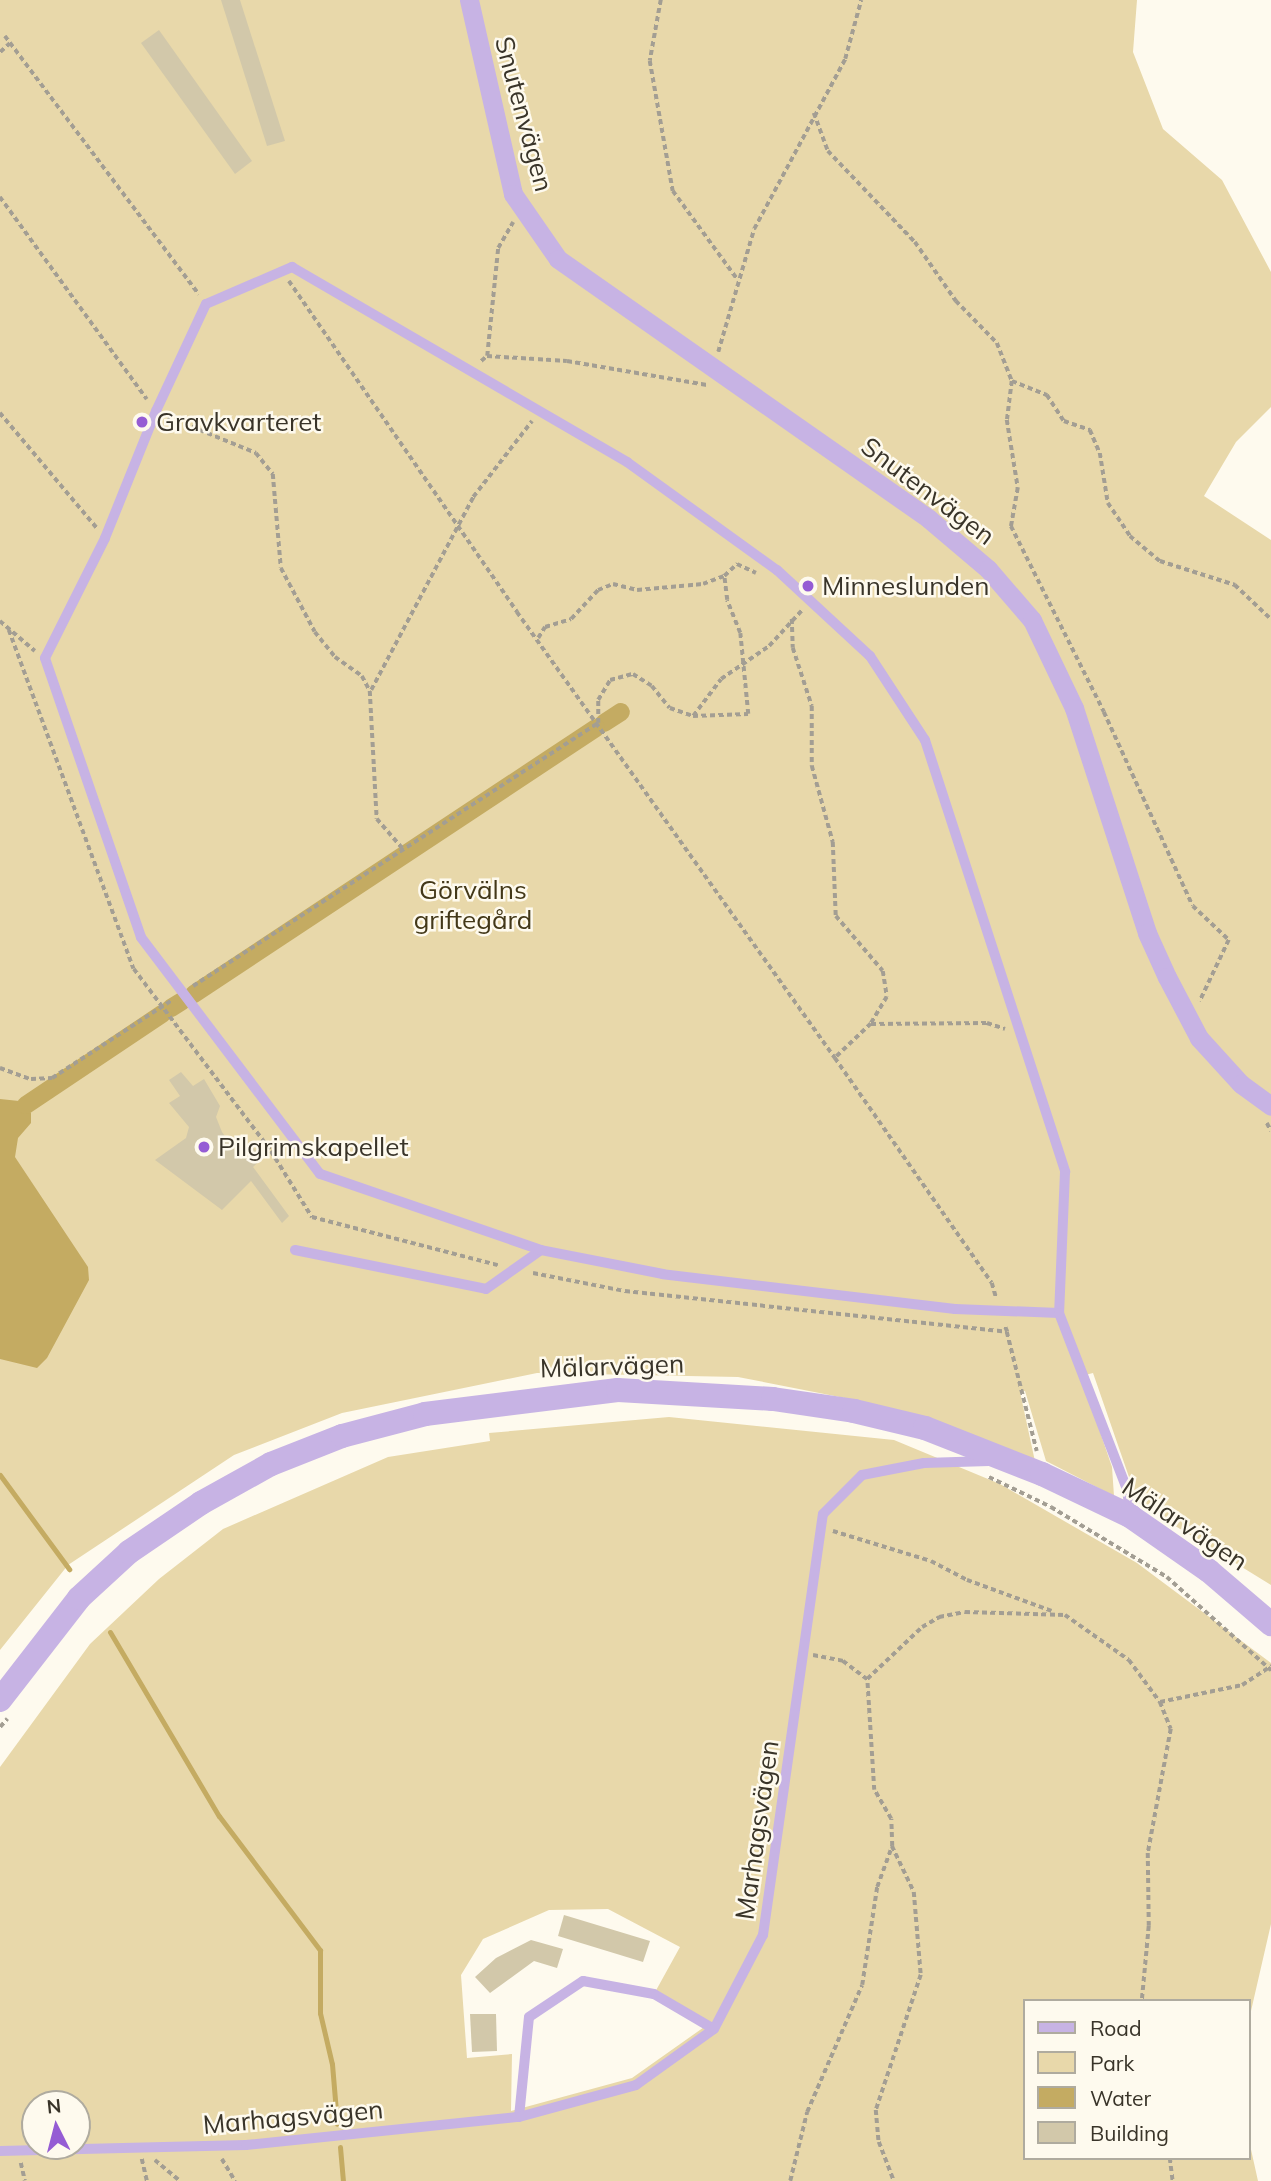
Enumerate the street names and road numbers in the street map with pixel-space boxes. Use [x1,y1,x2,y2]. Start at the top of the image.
street label: Snutenvägen [488,33,560,195]
street label: Snutenvägen [855,431,1001,551]
street label: Mälarvägen [539,1348,685,1384]
street label: Mälarvägen [1116,1471,1254,1577]
street label: Marhagsvägen [729,1738,785,1922]
street label: Marhagsvägen [202,2094,384,2140]

